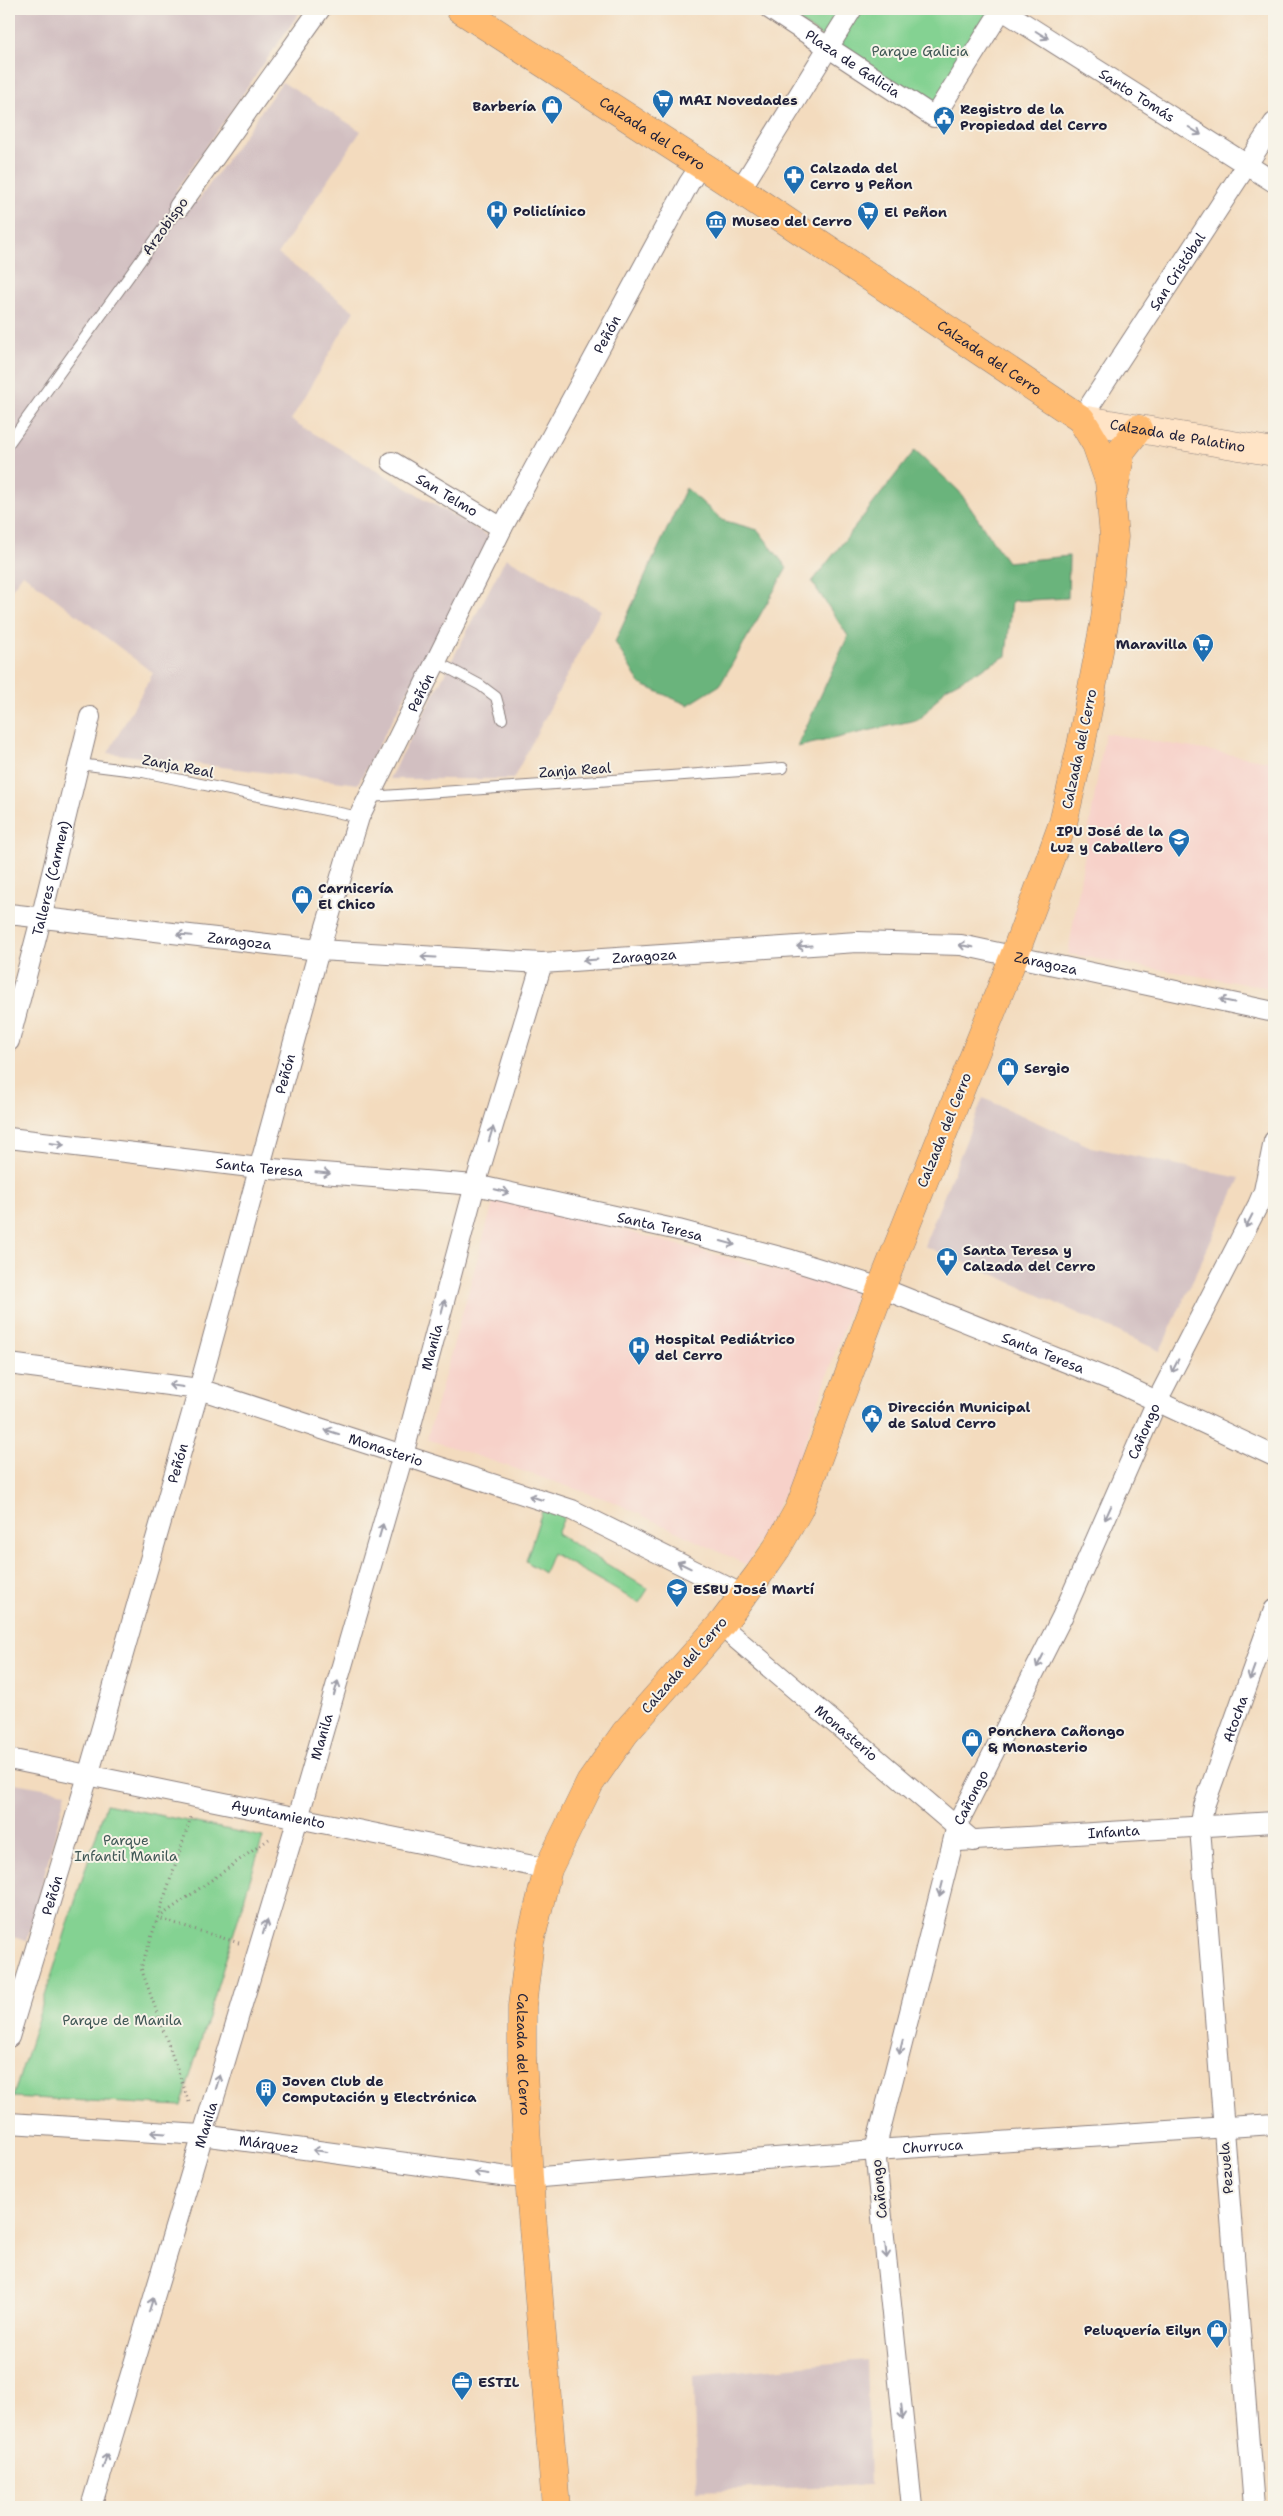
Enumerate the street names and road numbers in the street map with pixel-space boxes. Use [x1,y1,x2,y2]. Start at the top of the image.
street label: Plaza de Galicia [802,26,904,101]
street label: Santo Tomás [1096,64,1179,126]
street label: Calzada del Cerro [596,93,709,174]
street label: Arzobispo [138,193,192,259]
street label: San Cristóbal [1145,229,1210,314]
street label: Peñón [589,312,625,357]
street label: Calzada del Cerro [934,316,1045,399]
street label: Calzada de Palatino [1108,415,1247,456]
street label: San Telmo [413,469,481,520]
street label: Peñón [403,670,438,715]
street label: Calzada del Cerro [1057,687,1101,811]
street label: Zanja Real [141,750,216,782]
street label: Zanja Real [538,758,613,782]
street label: Talleres (Carmen) [28,819,73,938]
street label: Zaragoza [206,928,273,953]
street label: Zaragoza [612,945,677,967]
street label: Zaragoza [1013,948,1079,979]
street label: Peñón [271,1051,299,1096]
street label: Calzada del Cerro [913,1070,975,1190]
street label: Santa Teresa [215,1154,304,1180]
street label: Santa Teresa [615,1208,705,1245]
street label: Manila [417,1322,447,1372]
street label: Santa Teresa [999,1328,1087,1378]
street label: Cañongo [1123,1400,1164,1462]
street label: Monasterio [346,1429,425,1470]
street label: Peñón [163,1441,192,1485]
street label: Calzada del Cerro [637,1613,731,1717]
street label: Atocha [1218,1693,1252,1745]
street label: Monasterio [811,1701,882,1765]
street label: Manila [306,1711,337,1762]
street label: Cañongo [949,1767,992,1828]
street label: Ayuntamiento [230,1796,327,1832]
street label: Infanta [1087,1821,1140,1842]
street label: Peñón [37,1873,67,1918]
street label: Calzada del Cerro [513,1992,534,2116]
street label: Manila [190,2099,221,2150]
street label: Márquez [238,2131,300,2157]
street label: Churruca [902,2135,964,2157]
street label: Pezuela [1215,2141,1237,2195]
street label: Cañongo [867,2158,891,2220]

